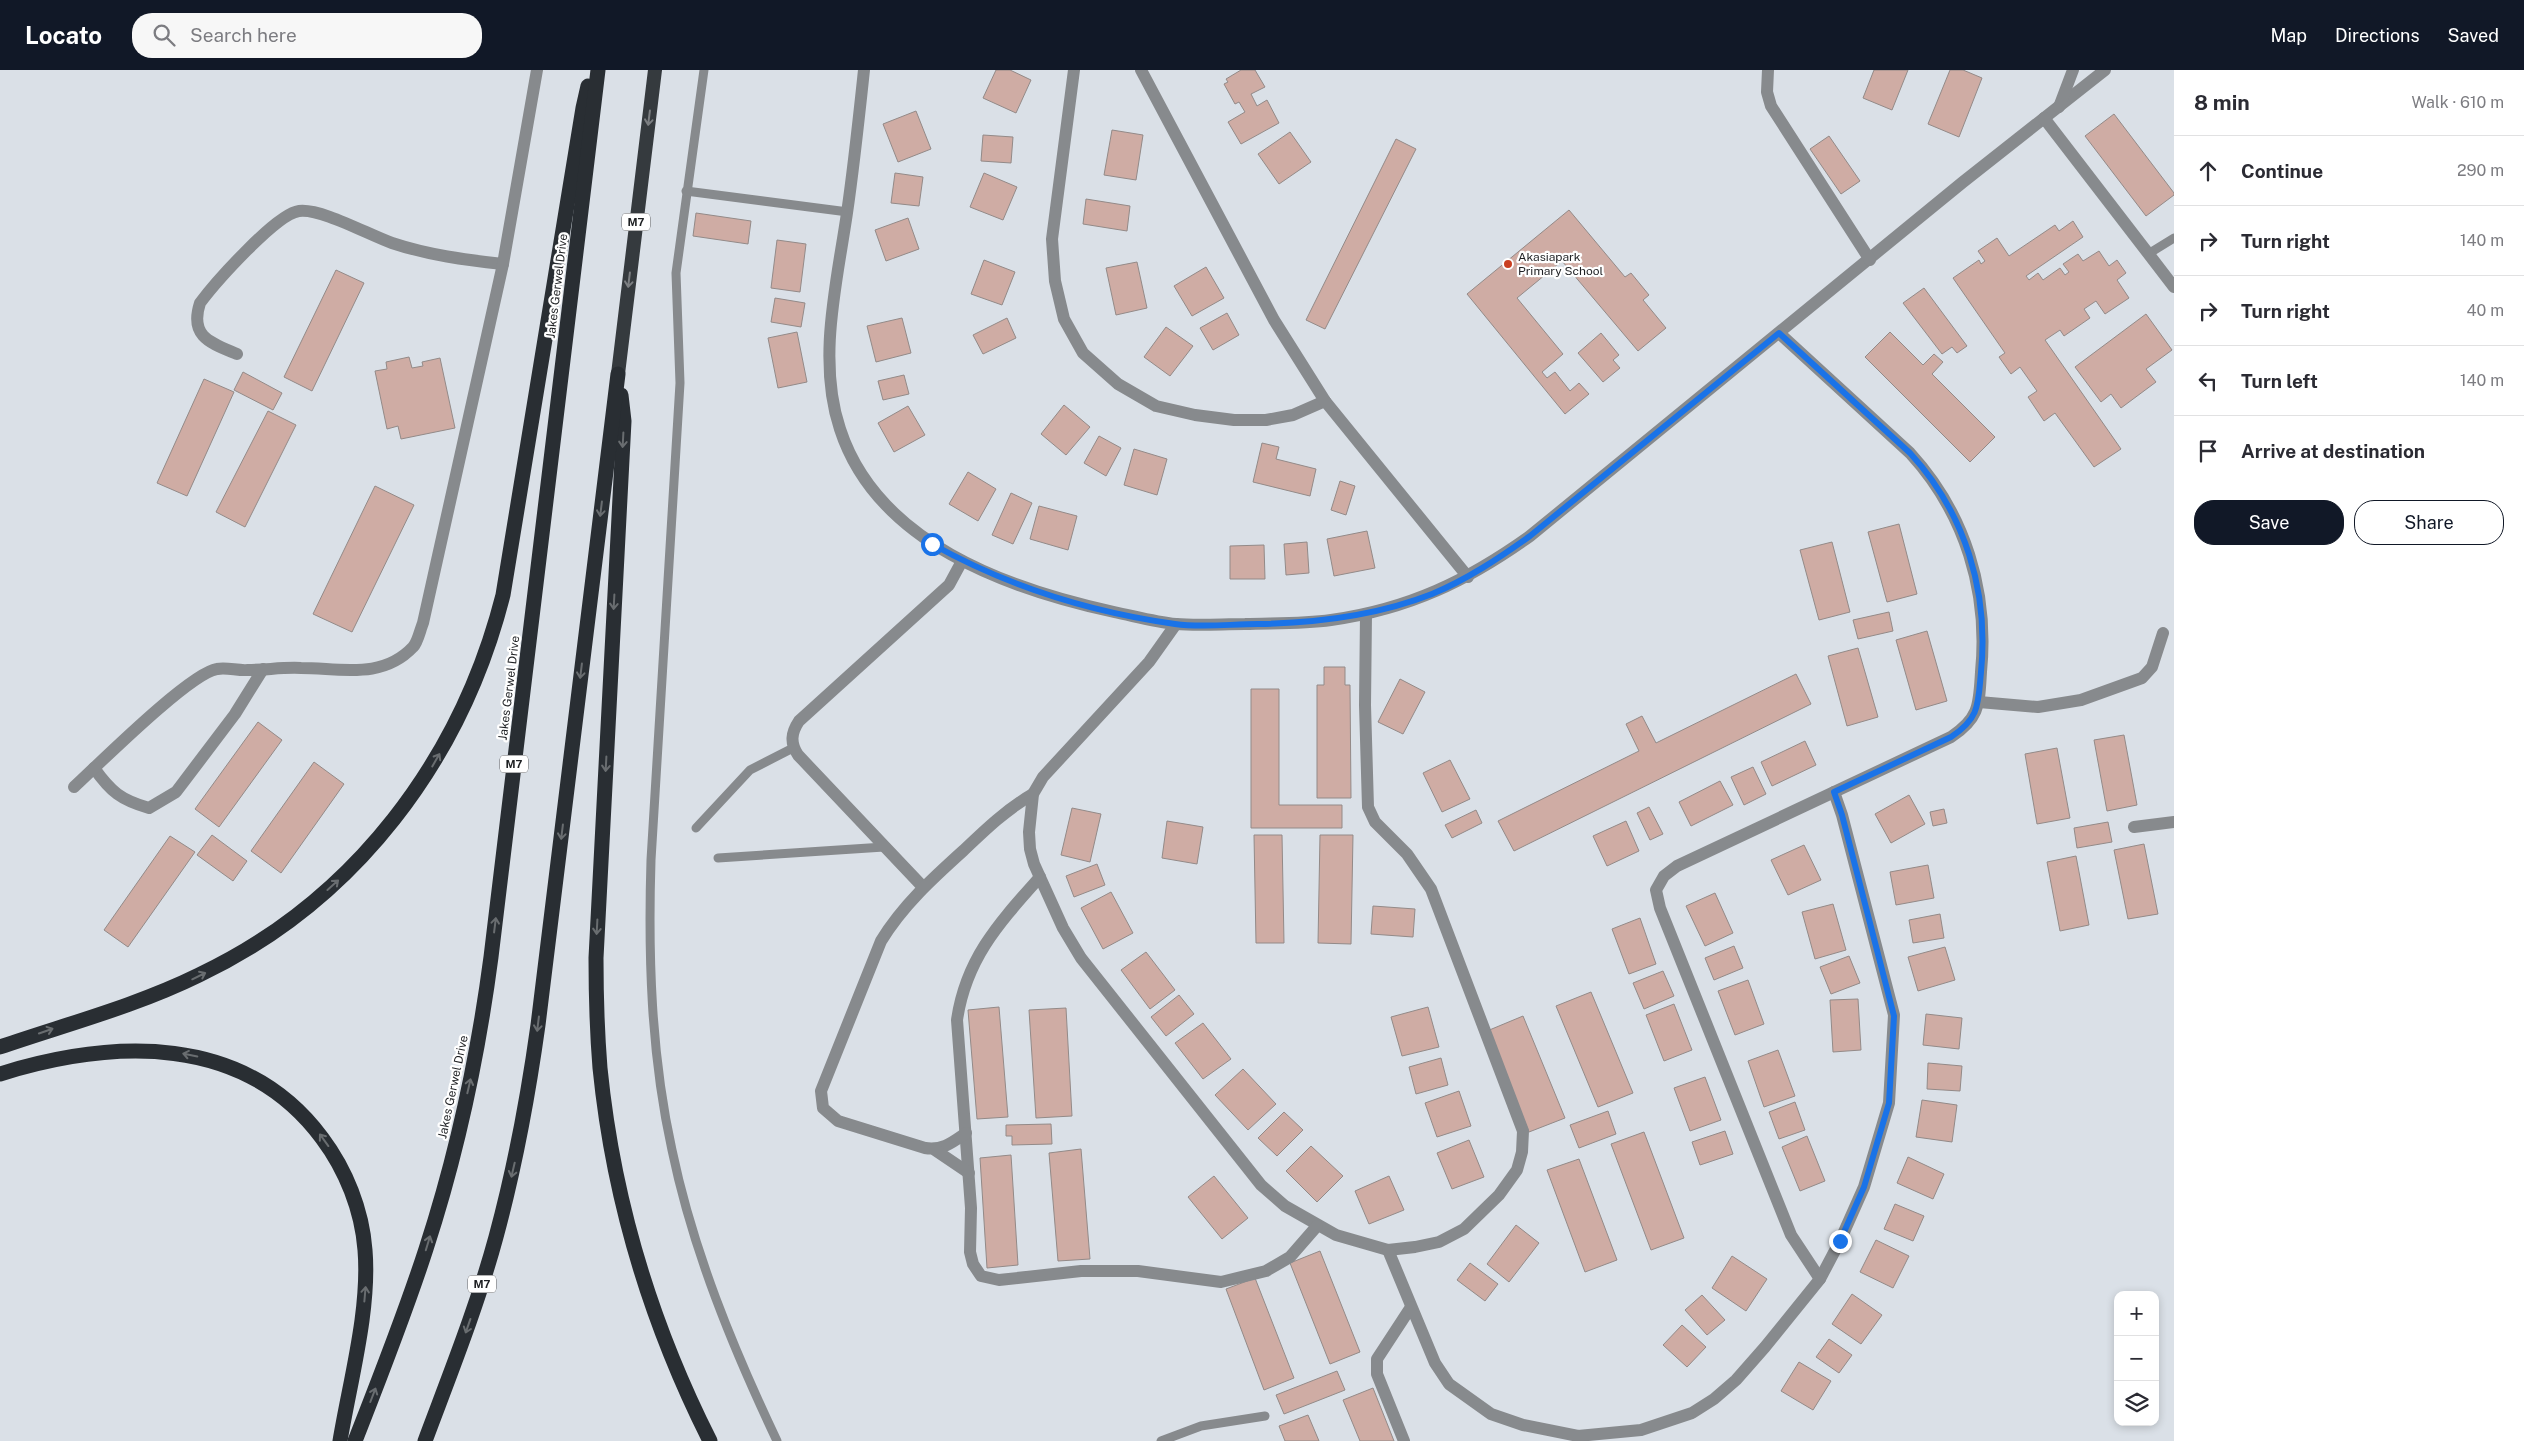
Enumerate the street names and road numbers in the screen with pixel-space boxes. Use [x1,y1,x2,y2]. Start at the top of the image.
road number: M7 [622,214,650,230]
street label: Jakes Gerwel Drive [544,233,570,339]
street label: Jakes Gerwel Drive [496,635,522,741]
road number: M7 [500,756,528,772]
street label: Jakes Gerwel Drive [435,1034,471,1140]
road number: M7 [468,1276,496,1292]

